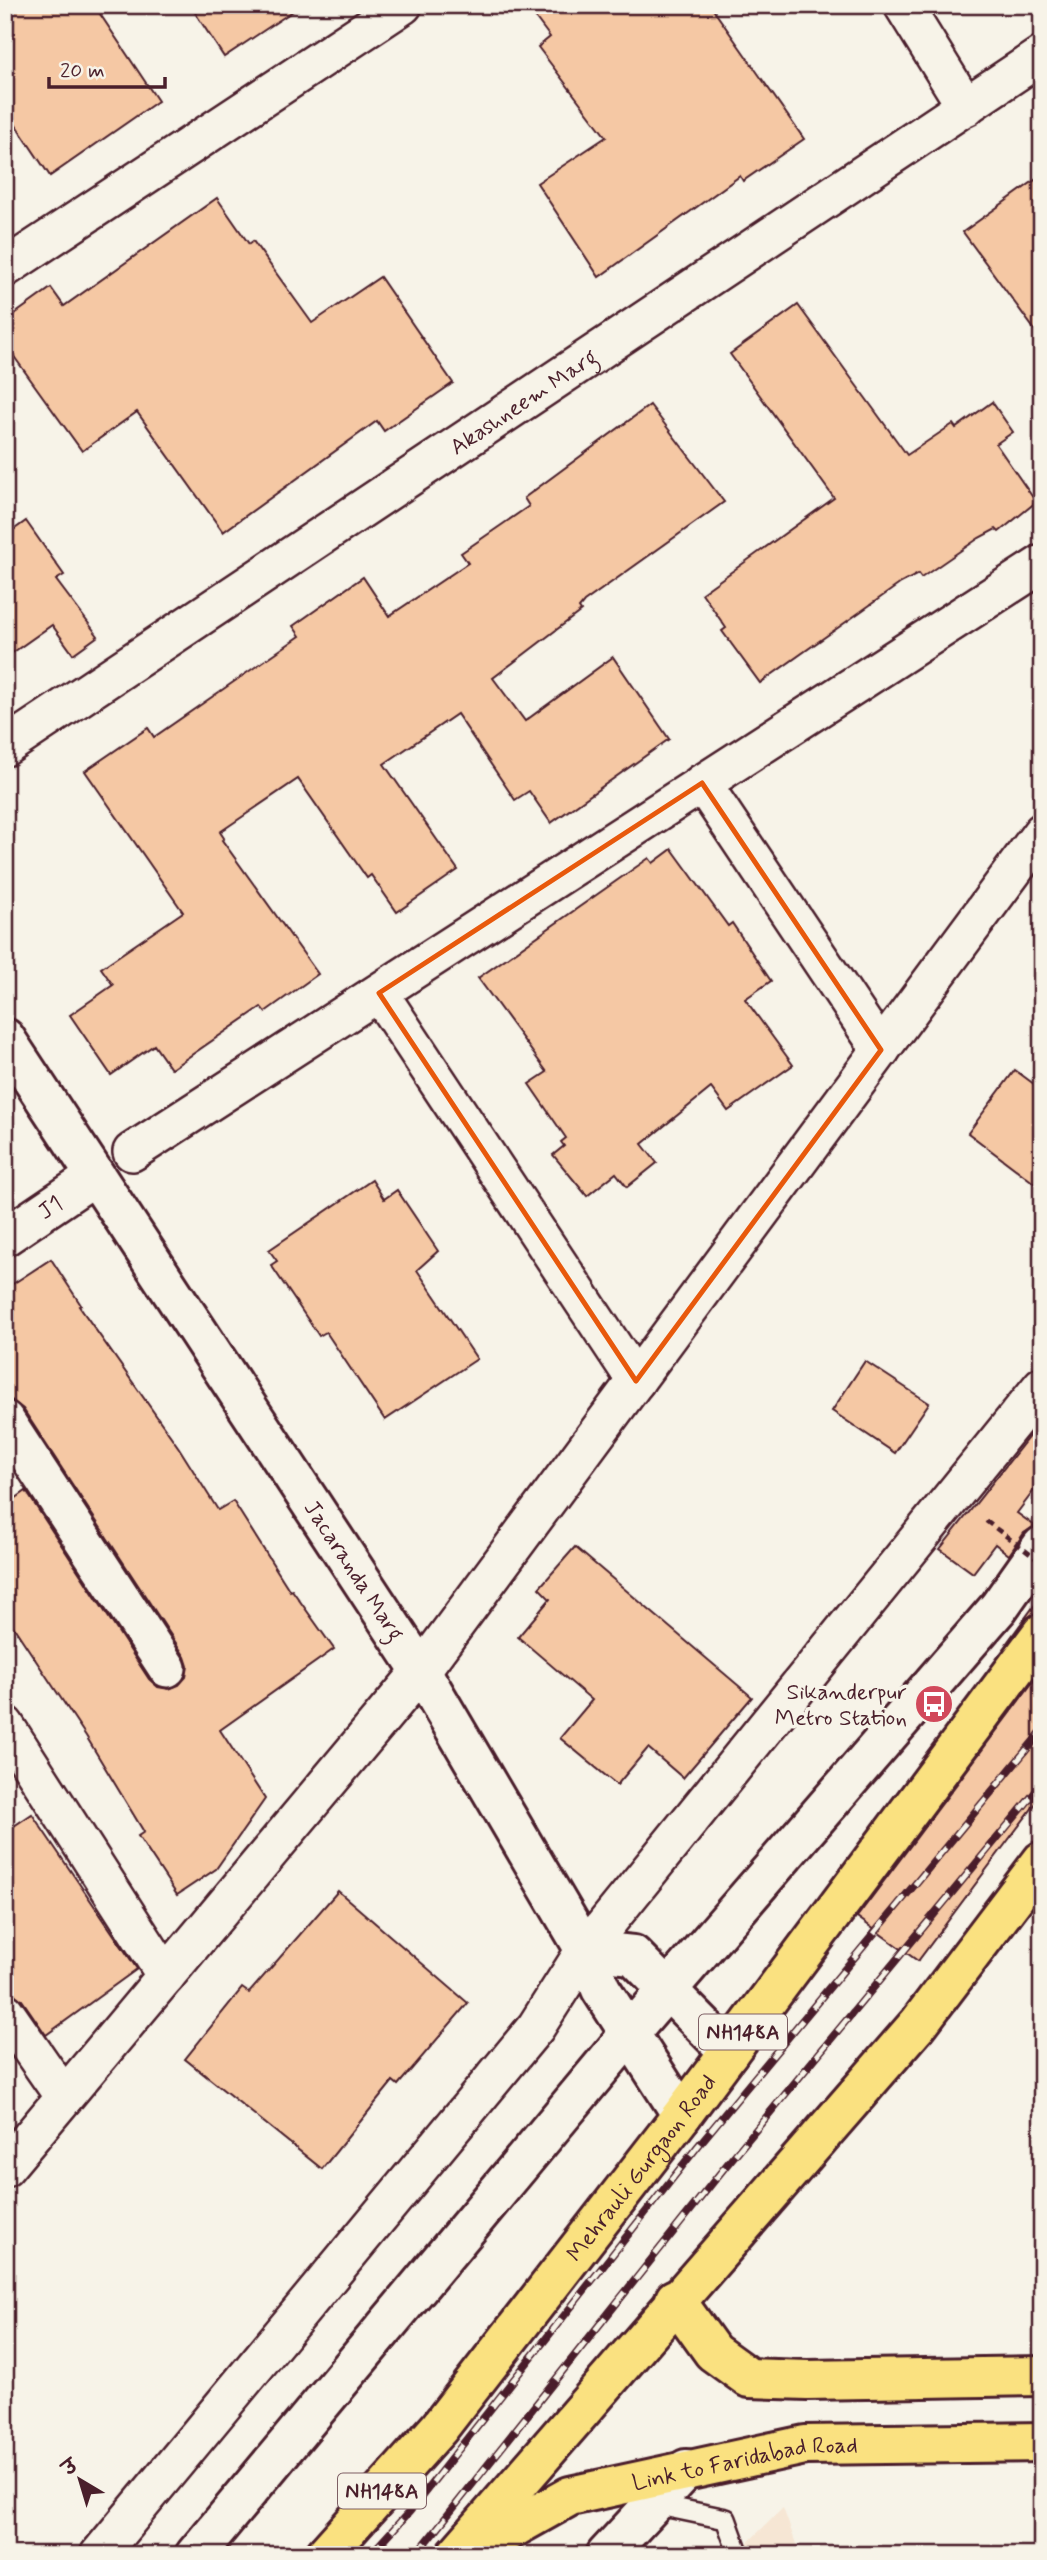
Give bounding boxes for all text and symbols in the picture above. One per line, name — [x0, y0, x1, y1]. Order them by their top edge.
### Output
scale bar — [49, 46, 164, 90]
text: 20 m — [60, 57, 105, 85]
street label: Akashneem Marg — [445, 343, 605, 463]
street label: J1 — [33, 1189, 69, 1227]
street label: Jacaranda Marg — [296, 1495, 410, 1649]
place label: Sikanderpur Metro Station — [775, 1678, 907, 1734]
bus stop icon: Sikanderpur Metro Station — [913, 1683, 955, 1725]
road number: NH148A — [699, 2014, 787, 2050]
street label: Mehrauli Gurgaon Road — [561, 2069, 724, 2269]
street label: Link to Faridabad Road — [630, 2431, 858, 2499]
north arrow — [46, 2444, 116, 2514]
text: उ — [56, 2453, 85, 2483]
road number: NH148A — [338, 2474, 426, 2508]

